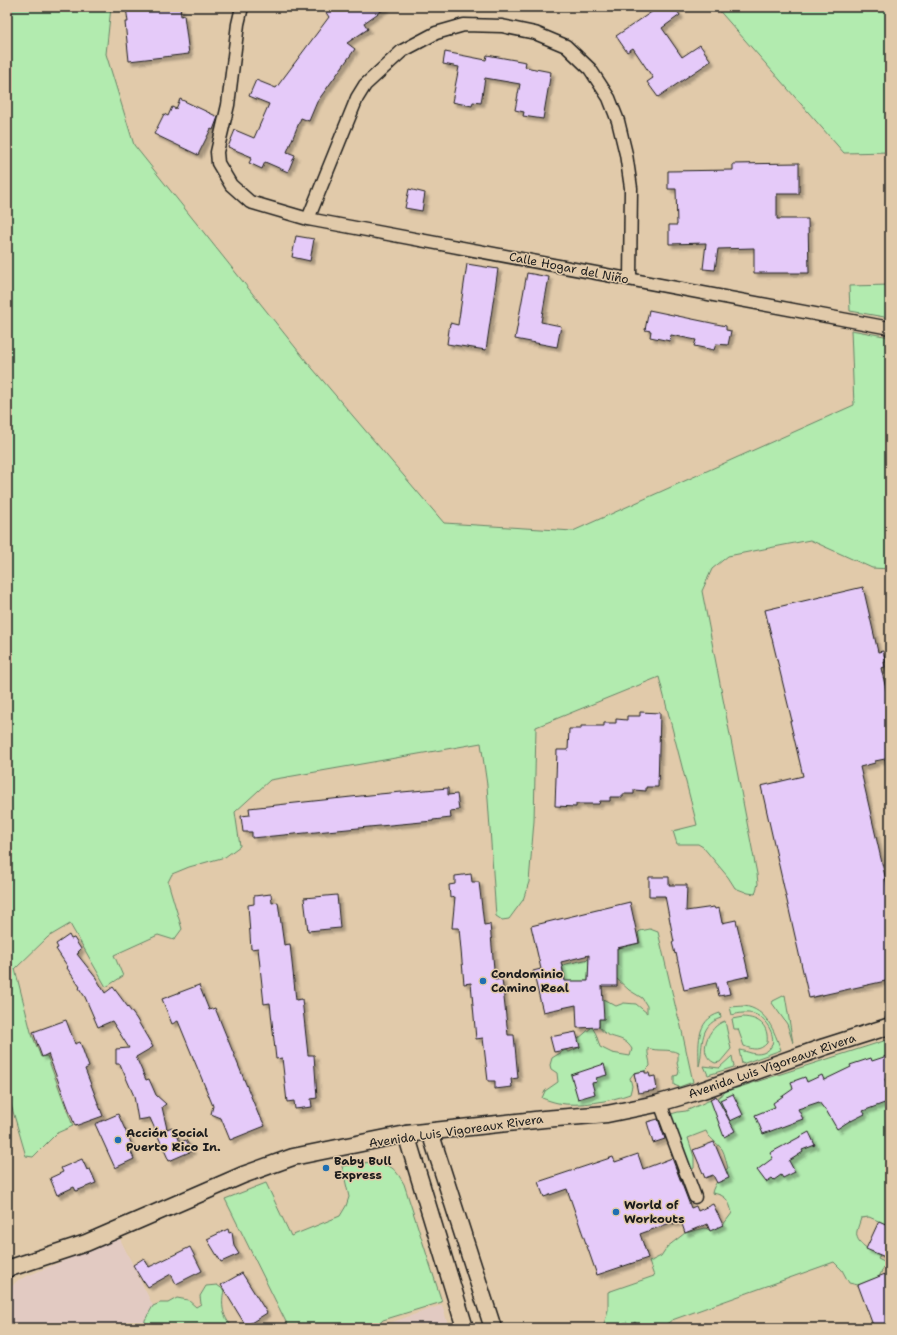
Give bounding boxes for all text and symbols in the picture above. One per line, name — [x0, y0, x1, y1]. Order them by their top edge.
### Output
street label: Calle Hogar del Niño — [508, 249, 630, 287]
place label: Condominio Camino Real — [491, 966, 569, 996]
marker: Condominio Camino Real — [478, 976, 488, 986]
street label: Avenida Luis Vigoreaux Rivera — [686, 1030, 858, 1102]
street label: Avenida Luis Vigoreaux Rivera — [368, 1111, 545, 1151]
place label: Acción Social Puerto Rico In. — [126, 1125, 221, 1155]
marker: Acción Social Puerto Rico In. — [113, 1135, 123, 1145]
place label: Baby Bull Express — [334, 1153, 392, 1183]
marker: Baby Bull Express — [321, 1163, 331, 1173]
place label: World of Workouts — [624, 1197, 685, 1227]
marker: World of Workouts — [611, 1207, 621, 1217]

